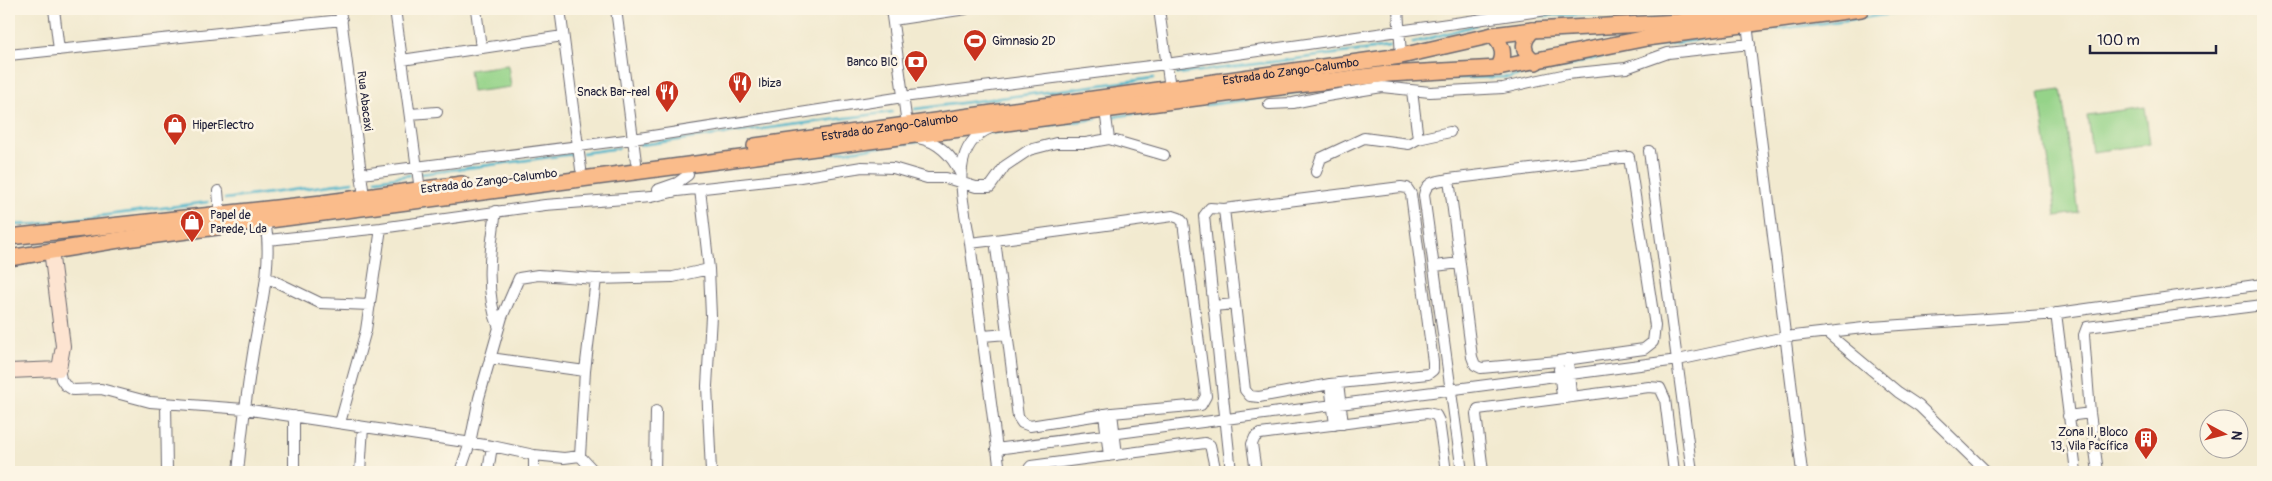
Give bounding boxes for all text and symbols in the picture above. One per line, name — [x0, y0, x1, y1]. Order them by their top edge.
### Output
scale bar — [2090, 22, 2216, 54]
sports icon: Gimnasio 2D — [962, 28, 988, 62]
text: 100 m — [2097, 31, 2140, 50]
place label: Gimnasio 2D — [992, 34, 1056, 49]
bank icon: Banco BIC — [903, 49, 929, 83]
place label: Banco BIC — [846, 55, 898, 70]
street label: Estrada do Zango-Calumbo — [1222, 55, 1361, 89]
street label: Rua Abacaxi — [353, 70, 376, 132]
restaurant icon: Ibiza — [727, 70, 753, 104]
place label: Ibiza — [758, 76, 782, 91]
restaurant icon: Snack Bar-real — [654, 79, 680, 113]
place label: Snack Bar-real — [577, 85, 650, 100]
street label: Estrada do Zango-Calumbo — [821, 111, 959, 145]
shop icon: HiperElectro — [162, 112, 188, 146]
place label: HiperElectro — [192, 118, 255, 133]
street label: Estrada do Zango-Calumbo — [420, 166, 559, 197]
place label: Papel de Parede, Lda — [210, 208, 267, 237]
shop icon: Papel de Parede, Lda — [179, 209, 205, 243]
north arrow — [2200, 408, 2250, 458]
place label: Zona II, Bloco 13, Vila Pacífica — [2051, 425, 2129, 454]
building icon: Zona II, Bloco 13, Vila Pacífica — [2133, 426, 2159, 460]
text: N — [2227, 430, 2245, 441]

